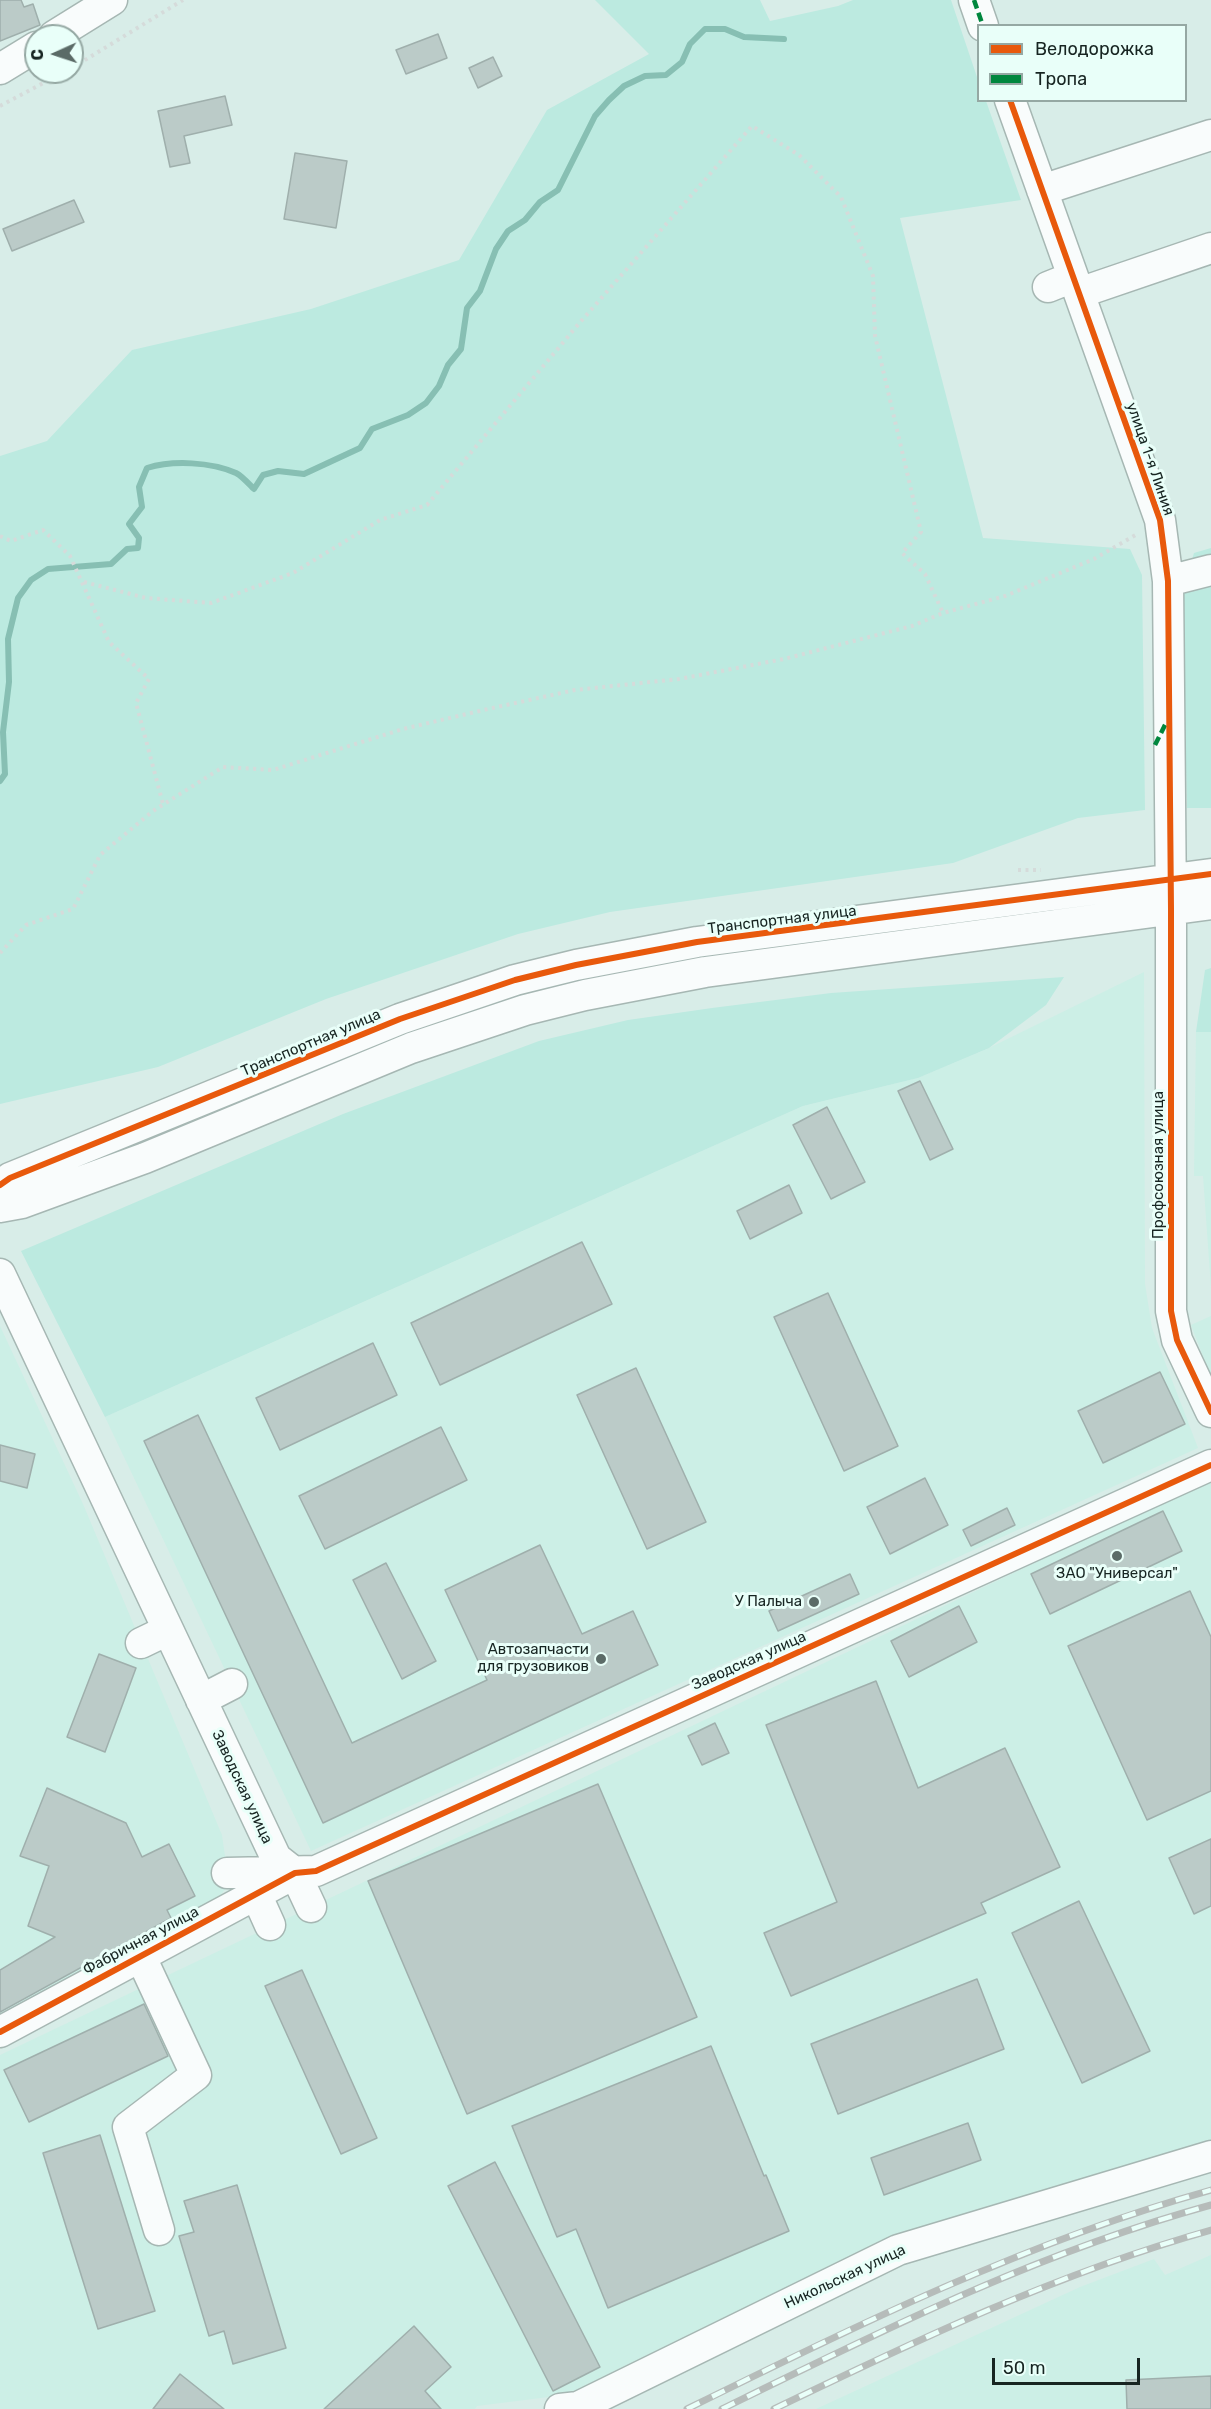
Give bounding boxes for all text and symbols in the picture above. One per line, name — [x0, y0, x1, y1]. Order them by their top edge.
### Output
north arrow — [24, 24, 84, 84]
legend — [977, 24, 1187, 102]
text: Велодорожка — [1035, 38, 1154, 60]
text: С — [28, 49, 47, 61]
text: Тропа — [1035, 68, 1087, 90]
street label: улица 1-я Линия — [1122, 400, 1178, 518]
street label: Транспортная улица — [707, 902, 857, 938]
street label: Транспортная улица — [239, 1005, 383, 1081]
street label: Профсоюзная улица — [1150, 1091, 1168, 1239]
marker: ЗАО "Универсал" — [1110, 1549, 1124, 1563]
place label: ЗАО "Универсал" — [1056, 1565, 1178, 1583]
place label: У Палыча — [735, 1593, 802, 1611]
marker: У Палыча — [807, 1595, 821, 1609]
street label: Заводская улица — [689, 1628, 809, 1694]
place label: Автозапчасти для грузовиков — [478, 1641, 589, 1676]
marker: Автозапчасти для грузовиков — [594, 1652, 608, 1666]
street label: Заводская улица — [208, 1727, 276, 1847]
street label: Фабричная улица — [80, 1903, 202, 1979]
street label: Никольская улица — [781, 2241, 909, 2313]
scale bar — [995, 2346, 1144, 2384]
text: 50 m — [1003, 2357, 1046, 2379]

